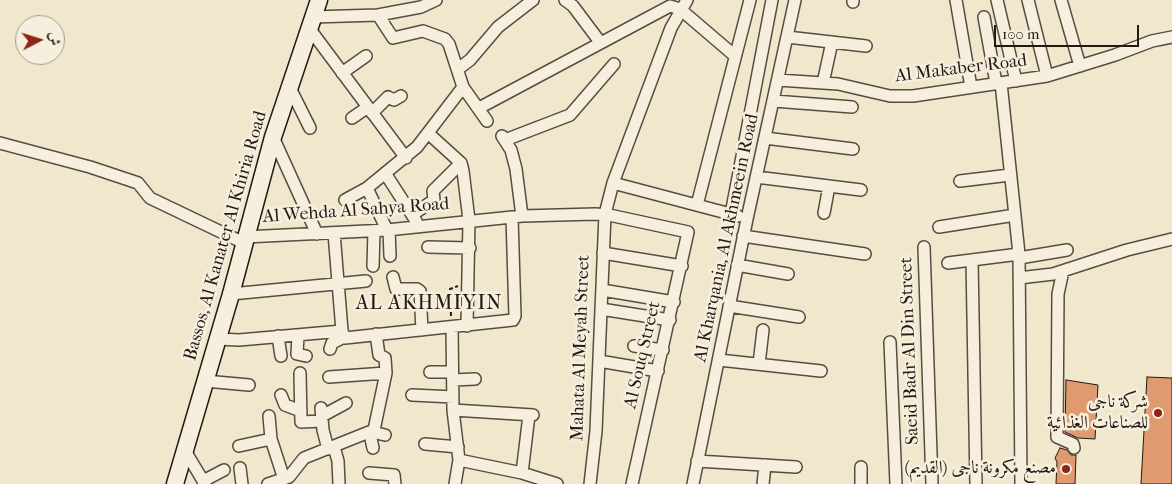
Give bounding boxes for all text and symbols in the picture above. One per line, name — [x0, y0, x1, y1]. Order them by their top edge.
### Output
north arrow — [15, 15, 65, 65]
scale bar — [997, 15, 1142, 47]
text: 100 m — [1002, 25, 1040, 43]
text: ش — [45, 31, 64, 46]
street label: Al Makaber Road — [894, 50, 1028, 88]
street label: Bassos, Al Kanater Al Khiria Road — [180, 109, 272, 363]
street label: Al Kharqania, Al Akhmeein Road — [690, 112, 764, 364]
street label: Al Wehda Al Sahya Road — [262, 194, 450, 228]
street label: Mahata Al Meyah Street — [567, 254, 595, 442]
street label: Saeid Badr Al Din Street — [896, 257, 924, 445]
district label: AL AKHMIYIN — [354, 292, 504, 316]
street label: Al Souq Street — [620, 299, 666, 411]
place label: شركة ناجى للصناعات الغذائية — [1047, 392, 1148, 434]
marker: شركة ناجى للصناعات الغذائية — [1152, 407, 1164, 419]
place label: مصنع مكرونة ناجى (القديم) — [905, 458, 1056, 480]
marker: مصنع مكرونة ناجى (القديم) — [1060, 463, 1072, 475]

